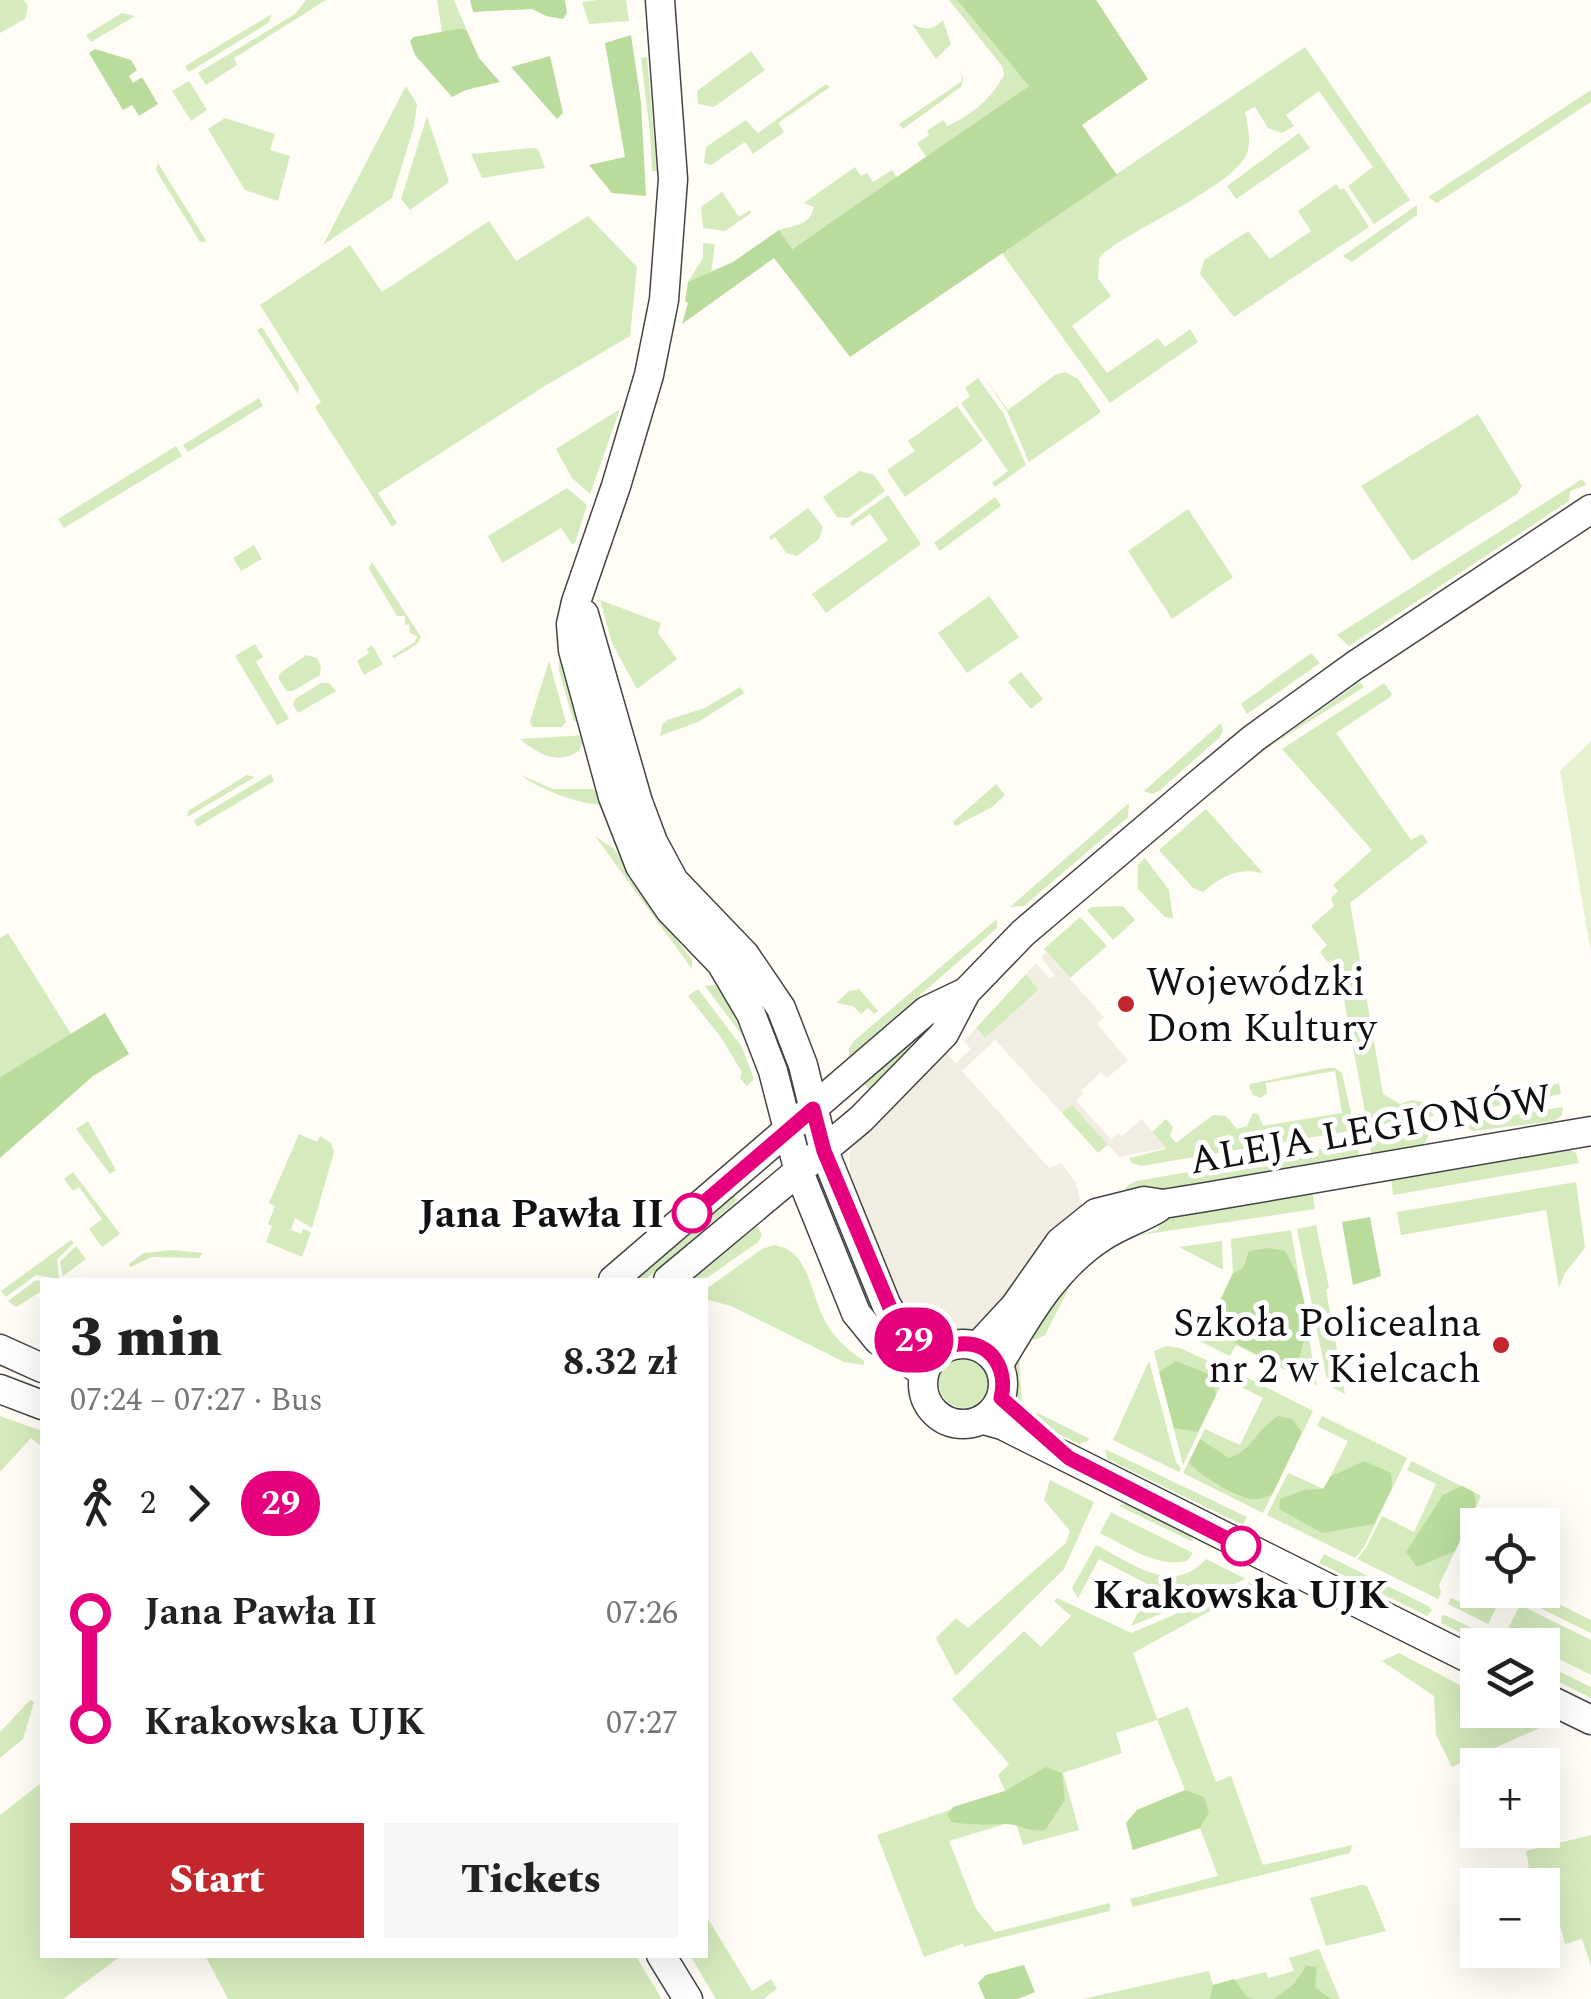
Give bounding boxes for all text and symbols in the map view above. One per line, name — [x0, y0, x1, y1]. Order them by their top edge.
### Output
place label: Wojewódzki Dom Kultury — [1146, 953, 1378, 1060]
marker: Wojewódzki Dom Kultury — [1115, 993, 1137, 1015]
street label: ALEJA LEGIONÓW — [1184, 1069, 1557, 1192]
place label: Jana Pawła II — [418, 1185, 664, 1246]
marker: Jana Pawła II — [673, 1194, 711, 1232]
place label: Szkoła Policealna nr 2 w Kielcach — [1173, 1294, 1481, 1401]
text: 3 min — [70, 1297, 222, 1380]
line badge: 29 — [869, 1308, 959, 1372]
text: 29 — [894, 1314, 934, 1367]
text: 8.32 zł — [563, 1334, 678, 1392]
marker: Szkoła Policealna nr 2 w Kielcach — [1490, 1334, 1512, 1356]
text: 07:24 – 07:27 · Bus — [70, 1376, 323, 1425]
icon: walk — [70, 1476, 125, 1531]
icon: forward — [171, 1476, 226, 1531]
text: 29 — [261, 1477, 300, 1530]
text: 2 — [140, 1479, 156, 1528]
map controls — [1460, 1508, 1560, 1968]
button: locate — [1460, 1508, 1560, 1608]
marker: Krakowska UJK — [1222, 1527, 1260, 1565]
place label: Krakowska UJK — [1093, 1566, 1389, 1627]
text: Jana Pawła II — [144, 1584, 377, 1642]
text: 07:26 — [606, 1589, 678, 1638]
button: layers — [1460, 1628, 1560, 1728]
text: Krakowska UJK — [144, 1694, 425, 1752]
text: 07:27 — [606, 1699, 678, 1748]
button: + — [1460, 1748, 1560, 1848]
button: Start — [70, 1823, 364, 1938]
button: Tickets — [384, 1823, 678, 1938]
button: − — [1460, 1868, 1560, 1968]

